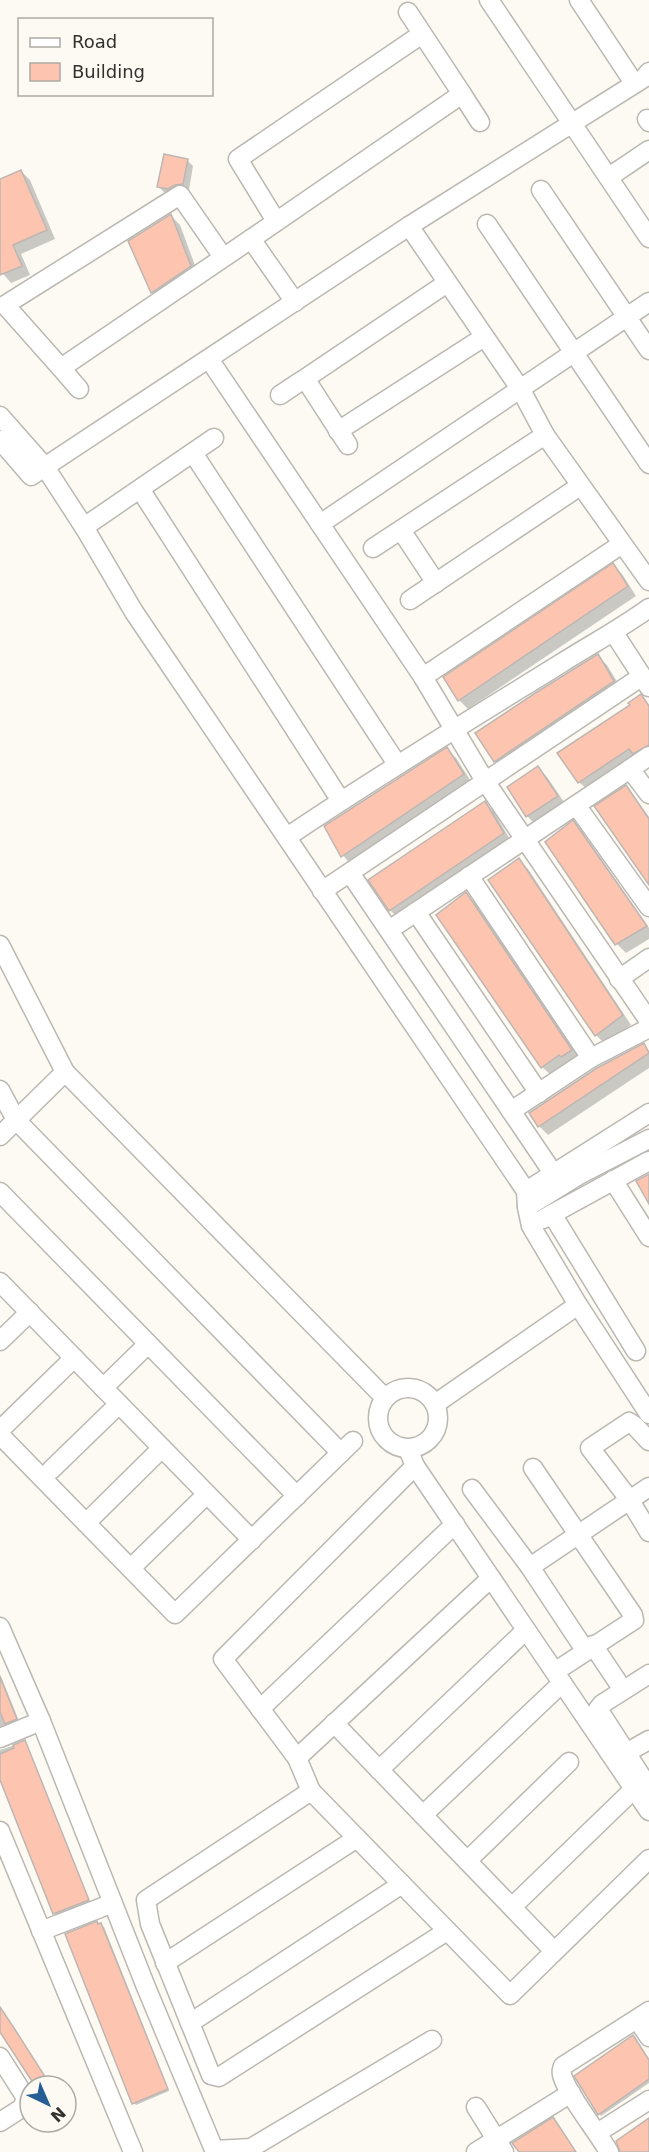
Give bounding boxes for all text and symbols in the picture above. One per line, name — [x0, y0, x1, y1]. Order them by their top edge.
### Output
legend — [18, 18, 213, 96]
text: Road — [72, 31, 117, 52]
text: Building — [72, 61, 145, 82]
north arrow — [18, 2074, 78, 2134]
text: N — [47, 2103, 69, 2126]

